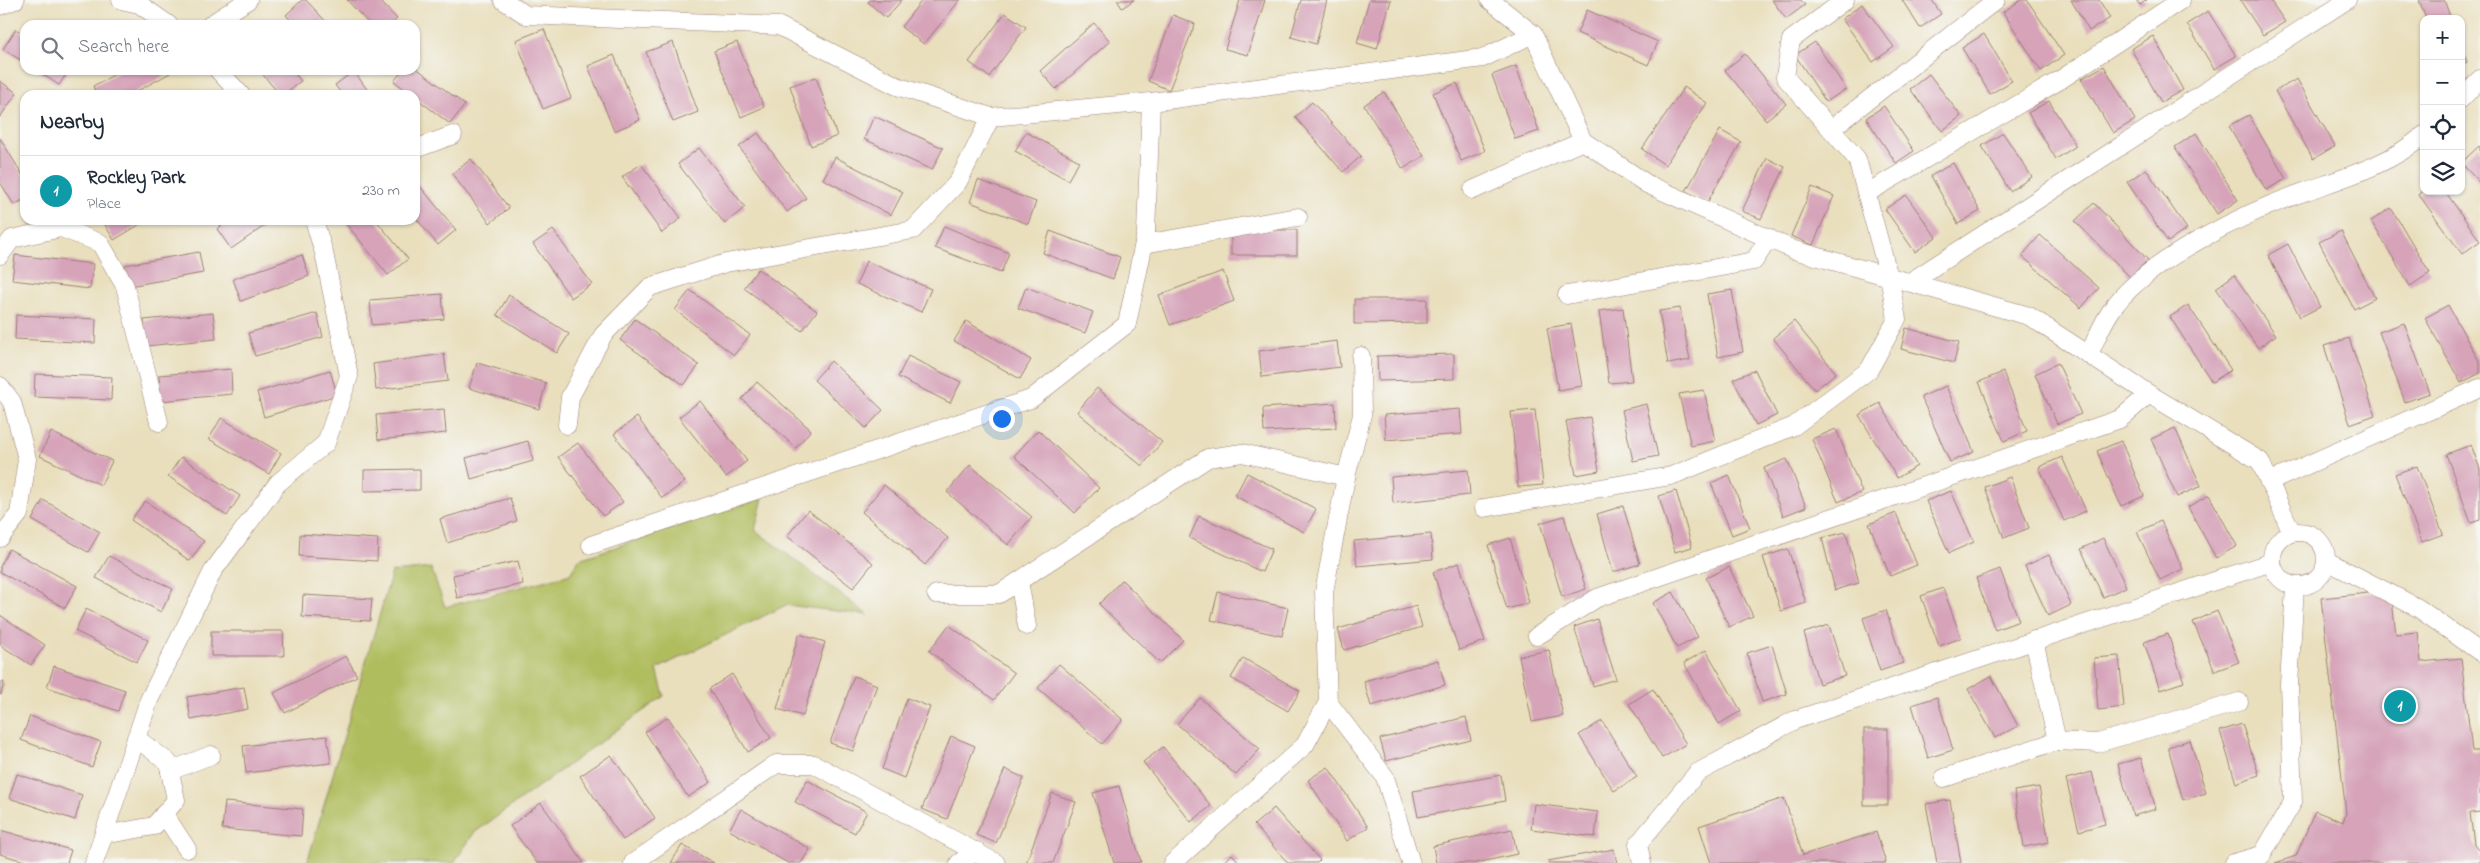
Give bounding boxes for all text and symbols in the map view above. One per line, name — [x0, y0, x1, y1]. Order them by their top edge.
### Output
map controls — [2420, 15, 2465, 195]
button: + — [2420, 15, 2465, 60]
search box — [20, 20, 420, 75]
icon: search — [38, 34, 66, 62]
text: Search here — [78, 34, 169, 61]
button: − — [2420, 60, 2465, 105]
button: locate — [2420, 105, 2465, 150]
text: Nearby — [40, 108, 104, 138]
button: layers — [2420, 150, 2465, 195]
text: Rockley Park — [87, 165, 186, 192]
text: 1 — [53, 179, 59, 203]
text: 230 m — [362, 179, 400, 203]
text: Place — [87, 192, 121, 216]
your location — [989, 406, 1015, 432]
pin: 1 — [2384, 687, 2416, 725]

